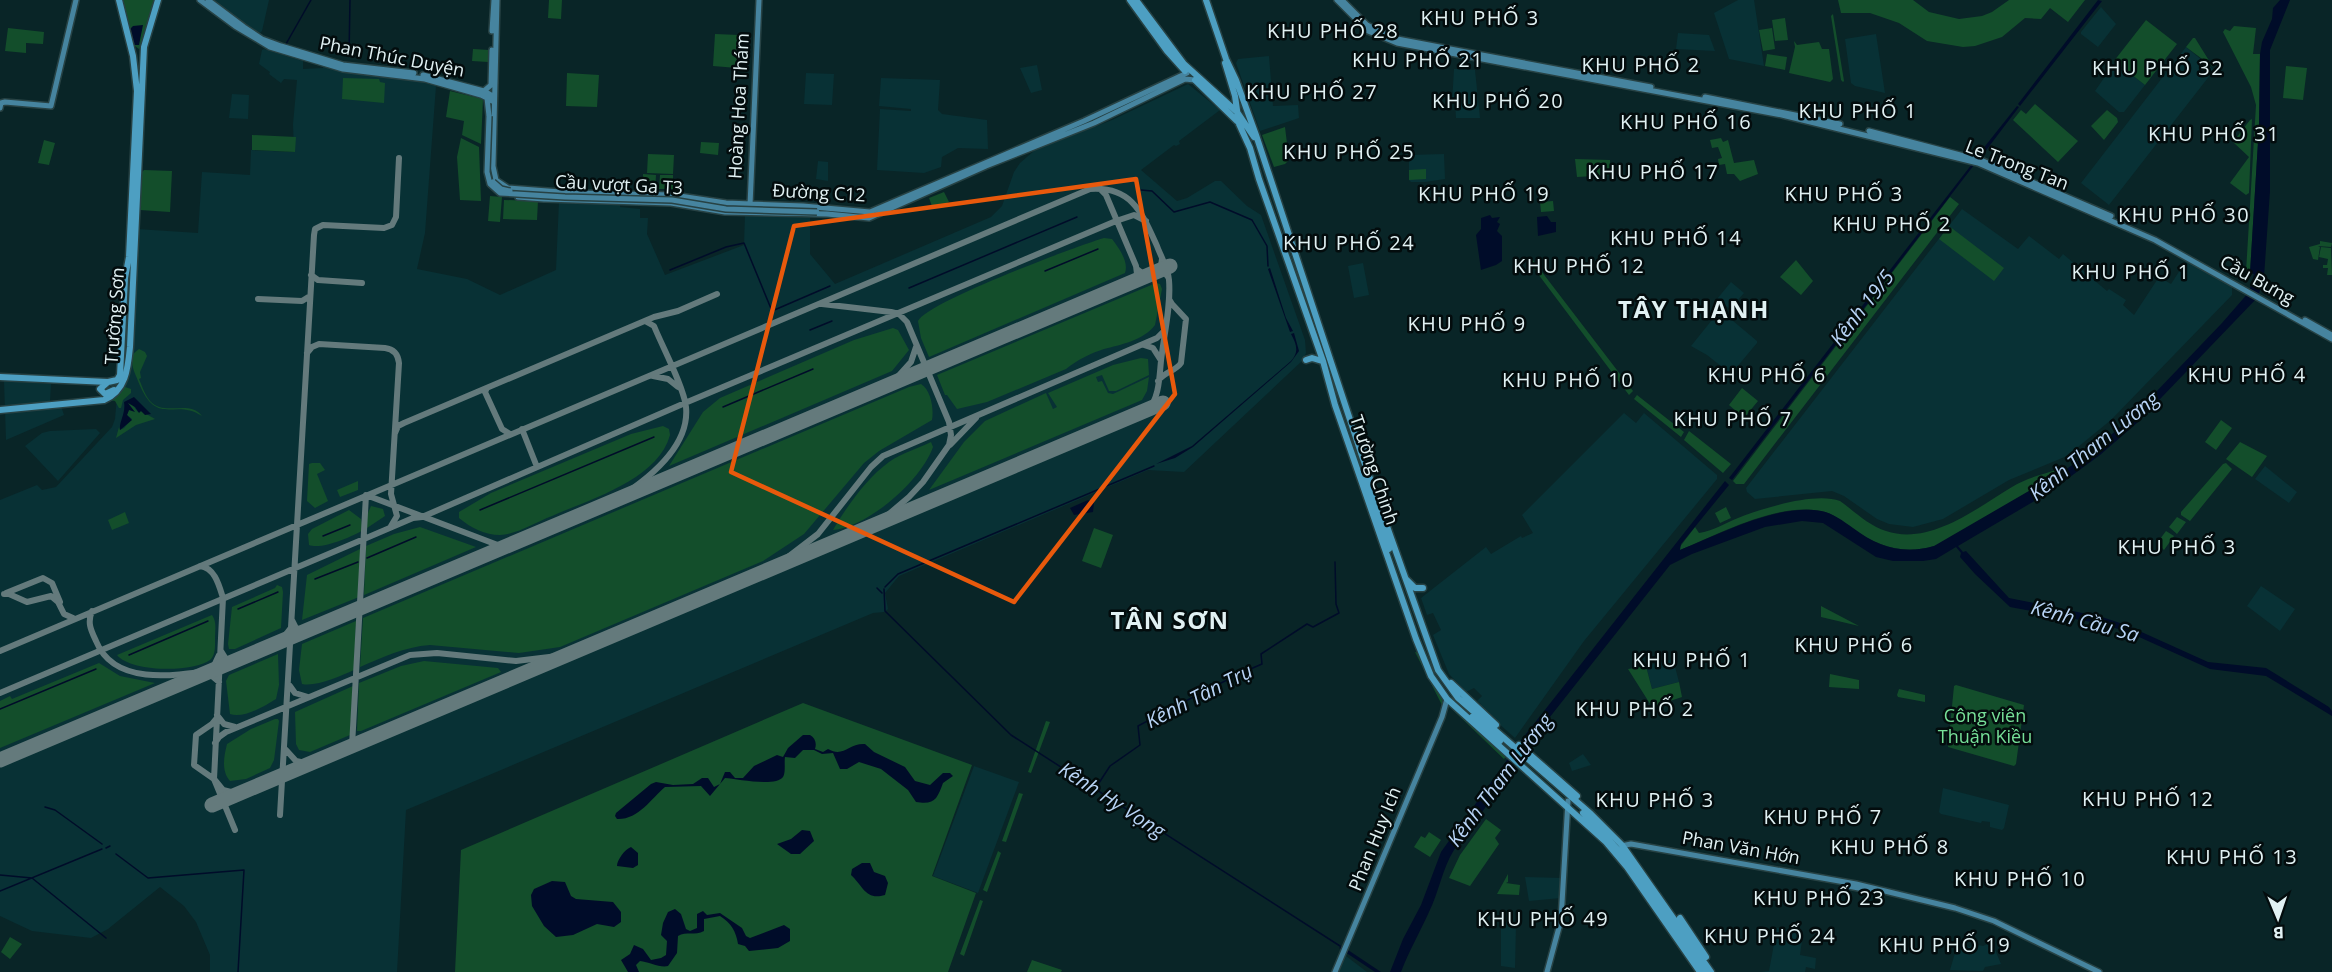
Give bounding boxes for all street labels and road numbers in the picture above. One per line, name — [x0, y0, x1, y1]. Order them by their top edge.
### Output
street label: Phan Thúc Duyện — [318, 30, 467, 82]
street label: Hoàng Hoa Thám — [722, 32, 754, 179]
street label: Le Trong Tan — [1962, 133, 2072, 195]
street label: Cầu vượt Ga T3 — [554, 169, 684, 199]
street label: Đường C12 — [772, 178, 866, 206]
street label: Cầu Bưng — [2216, 249, 2299, 309]
street label: Trường Sơn — [99, 266, 129, 365]
street label: Trường Chinh — [1345, 412, 1405, 528]
street label: Phan Huy Ich — [1342, 783, 1406, 894]
street label: Phan Văn Hớn — [1680, 825, 1802, 869]

